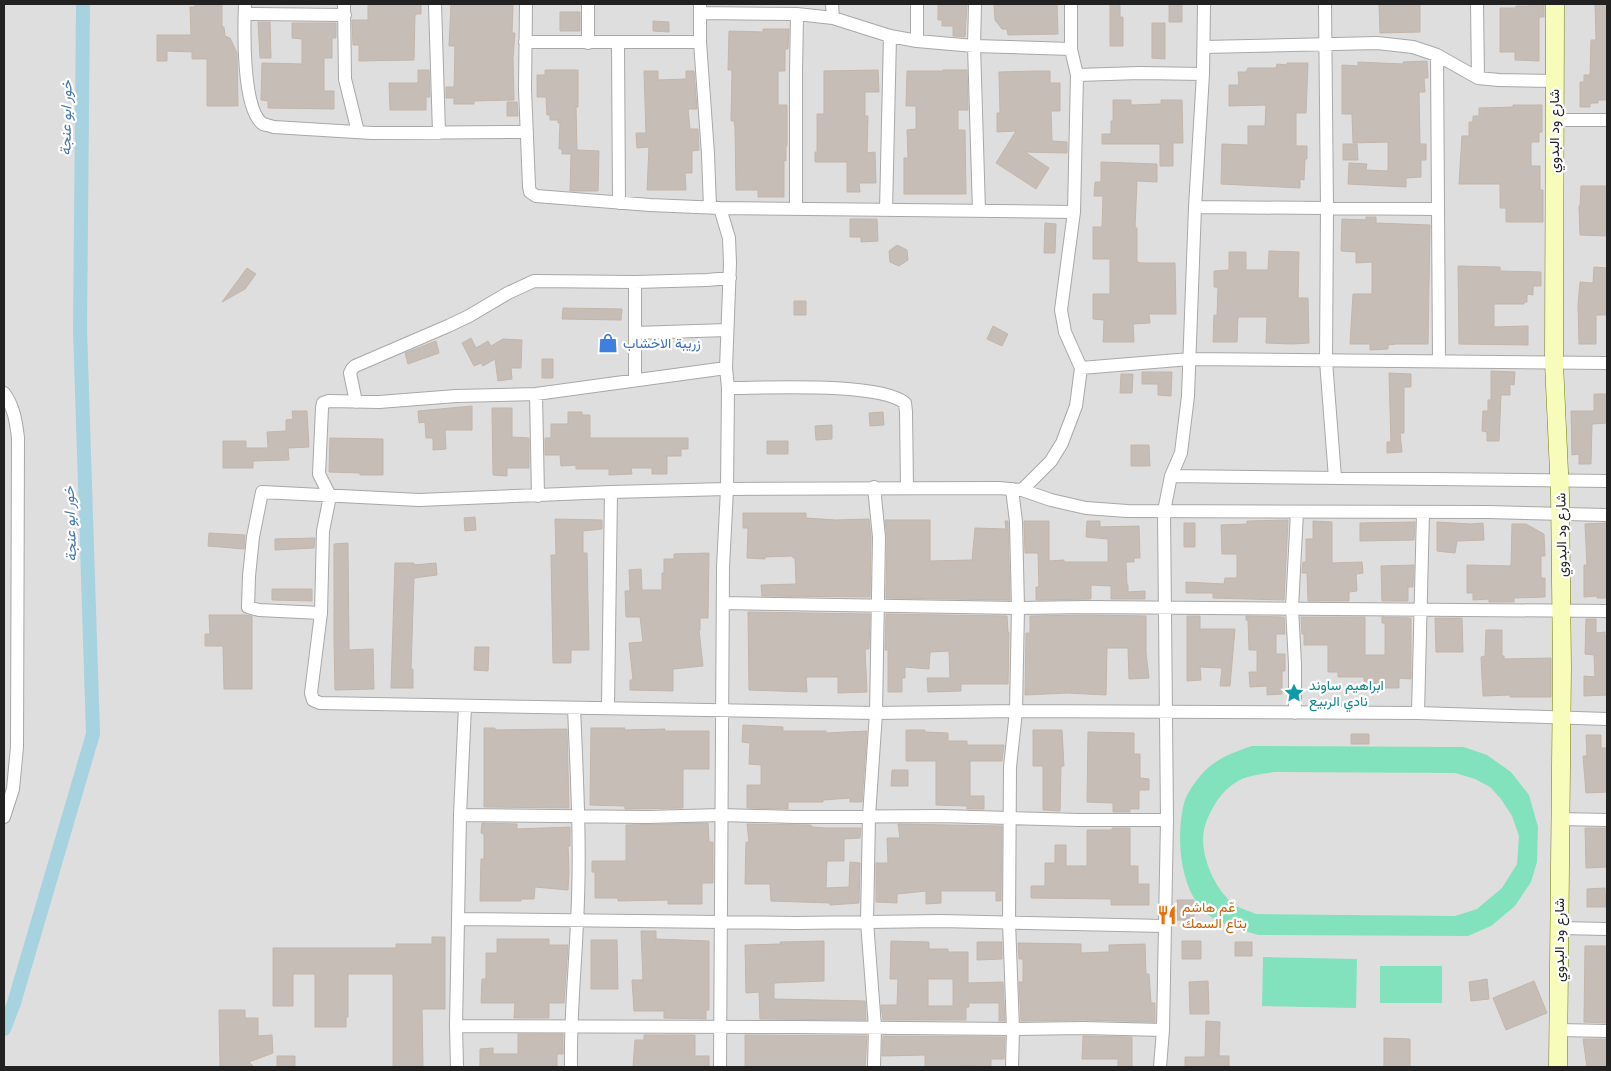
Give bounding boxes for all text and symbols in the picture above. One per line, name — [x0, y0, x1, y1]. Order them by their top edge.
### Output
water label: خور ابو عنجة — [55, 79, 76, 156]
street label: شارع ود البدوي — [1545, 89, 1566, 173]
shop icon: زريبة الاخشاب — [597, 332, 619, 354]
place label: زريبة الاخشاب — [623, 334, 701, 352]
water label: خور ابو عنجة — [59, 485, 80, 562]
street label: شارع ود البدوي — [1551, 493, 1574, 577]
place label: ابراهيم ساوند نادي الربيع — [1309, 676, 1384, 713]
place icon: ابراهيم ساوند نادي الربيع — [1283, 682, 1305, 704]
place label: عّم هاشم بتاع السمك — [1182, 898, 1247, 934]
street label: شارع ود البدوي — [1550, 898, 1571, 982]
restaurant icon: عّم هاشم بتاع السمك — [1156, 904, 1178, 926]

